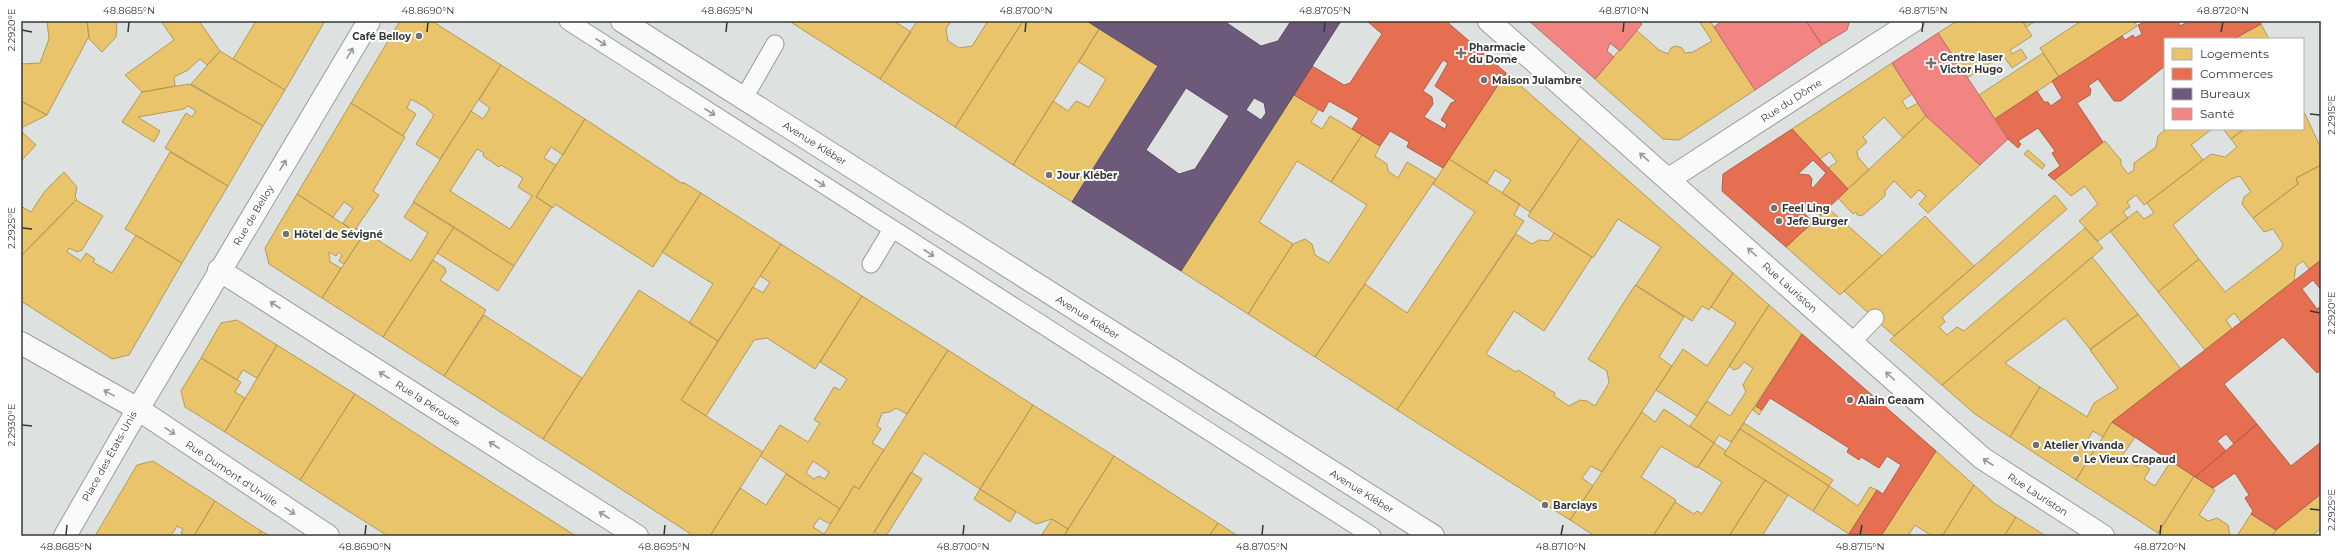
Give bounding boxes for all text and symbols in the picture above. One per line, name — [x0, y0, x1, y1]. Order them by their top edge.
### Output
text: 48.8685°N — [103, 4, 155, 17]
text: 48.8690°N — [402, 4, 454, 17]
text: 48.8695°N — [701, 4, 753, 17]
text: 48.8700°N — [999, 4, 1053, 17]
text: 48.8705°N — [1299, 4, 1351, 17]
text: 48.8710°N — [1599, 4, 1649, 17]
text: 48.8715°N — [1898, 4, 1948, 17]
text: 48.8720°N — [2197, 4, 2249, 17]
text: 2.2920°E — [5, 8, 18, 51]
place label: Café Belloy — [352, 30, 412, 43]
marker: Café Belloy — [414, 31, 424, 41]
one-way arrow — [595, 38, 606, 46]
legend — [2164, 38, 2304, 130]
place label: Pharmacie du Dome — [1469, 41, 1526, 66]
text: Logements — [2200, 46, 2269, 61]
one-way arrow — [346, 48, 354, 59]
marker: Pharmacie du Dome — [1456, 48, 1466, 58]
place label: Centre laser Victor Hugo — [1939, 51, 2004, 76]
marker: Centre laser Victor Hugo — [1925, 57, 1937, 69]
text: Commerces — [2200, 66, 2273, 81]
place label: Maison Julambre — [1492, 74, 1582, 87]
marker: Maison Julambre — [1479, 75, 1489, 85]
street label: Rue du Dôme — [1758, 76, 1824, 125]
text: Bureaux — [2200, 86, 2251, 101]
text: 2.2915°E — [2325, 95, 2338, 135]
text: Santé — [2200, 106, 2234, 121]
one-way arrow — [705, 108, 716, 117]
street label: Avenue Kléber — [780, 119, 849, 168]
one-way arrow — [1639, 153, 1649, 162]
one-way arrow — [279, 159, 287, 171]
place label: Jour Kléber — [1056, 169, 1118, 182]
marker: Jour Kléber — [1044, 170, 1054, 180]
one-way arrow — [814, 179, 826, 187]
street label: Rue de Belloy — [230, 182, 277, 248]
place label: Feel Ling — [1782, 202, 1830, 215]
marker: Feel Ling — [1769, 203, 1779, 213]
text: 2.2925°E — [5, 207, 18, 249]
place label: Jefe Burger — [1786, 215, 1849, 228]
marker: Jefe Burger — [1774, 216, 1784, 226]
place label: Hôtel de Sévigné — [294, 228, 383, 241]
marker: Hôtel de Sévigné — [281, 229, 291, 239]
one-way arrow — [1746, 248, 1757, 257]
one-way arrow — [923, 249, 935, 257]
street label: Rue Lauriston — [1759, 259, 1820, 315]
text: 2.2920°E — [2325, 291, 2338, 334]
street label: Avenue Kléber — [1053, 293, 1122, 342]
one-way arrow — [270, 301, 281, 309]
one-way arrow — [379, 371, 390, 379]
one-way arrow — [1885, 372, 1896, 381]
street label: Rue la Pérouse — [393, 378, 463, 429]
one-way arrow — [103, 389, 115, 396]
place label: Alain Geaam — [1857, 394, 1924, 407]
marker: Alain Geaam — [1845, 395, 1855, 405]
text: 2.2930°E — [5, 403, 18, 446]
street label: Place des États-Unis — [79, 409, 140, 504]
one-way arrow — [164, 427, 175, 435]
street label: Rue Dumont d'Urville — [183, 438, 280, 509]
place label: Atelier Vivanda — [2043, 439, 2124, 452]
marker: Atelier Vivanda — [2031, 440, 2041, 450]
one-way arrow — [489, 441, 500, 449]
place label: Le Vieux Crapaud — [2084, 453, 2176, 466]
marker: Le Vieux Crapaud — [2071, 454, 2081, 464]
one-way arrow — [1983, 458, 1994, 466]
street label: Avenue Kléber — [1327, 467, 1396, 516]
street label: Rue Lauriston — [2005, 470, 2070, 519]
text: 2.2925°E — [2325, 489, 2338, 531]
place label: Barclays — [1553, 499, 1598, 512]
marker: Barclays — [1540, 500, 1550, 510]
one-way arrow — [284, 507, 295, 515]
one-way arrow — [599, 511, 610, 519]
text: 48.8685°N — [40, 540, 92, 553]
text: 48.8690°N — [339, 540, 391, 553]
text: 48.8695°N — [638, 540, 690, 553]
text: 48.8700°N — [936, 540, 990, 553]
text: 48.8705°N — [1236, 540, 1288, 553]
text: 48.8710°N — [1536, 540, 1586, 553]
text: 48.8715°N — [1835, 540, 1885, 553]
text: 48.8720°N — [2134, 540, 2186, 553]

